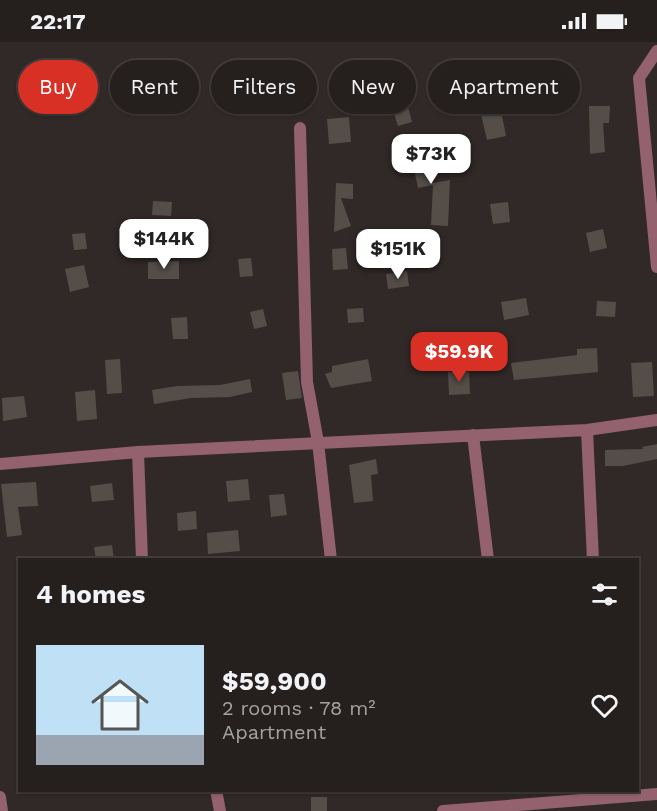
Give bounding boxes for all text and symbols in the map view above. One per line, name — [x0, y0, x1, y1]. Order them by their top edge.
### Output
text: 22:17 — [30, 9, 86, 34]
chip: Buy — [18, 60, 98, 114]
chip: Rent — [110, 60, 199, 114]
chip: Filters — [211, 60, 317, 114]
chip: New — [329, 60, 416, 114]
chip: Apartment — [428, 60, 580, 114]
pin: $73K — [395, 134, 467, 185]
text: $73K — [406, 141, 456, 165]
pin: $144K — [122, 219, 206, 270]
text: $144K — [133, 226, 195, 250]
pin: $151K — [356, 229, 440, 280]
text: $151K — [370, 236, 426, 260]
pin: $59.9K — [410, 332, 508, 383]
text: $59.9K — [425, 339, 493, 363]
icon: filters — [588, 578, 621, 611]
text: 4 homes — [36, 579, 145, 609]
text: $59,900 — [222, 666, 327, 696]
icon: home — [84, 669, 156, 741]
icon: heart — [588, 689, 621, 722]
text: 2 rooms · 78 m² — [222, 696, 376, 720]
text: Apartment — [222, 720, 326, 744]

